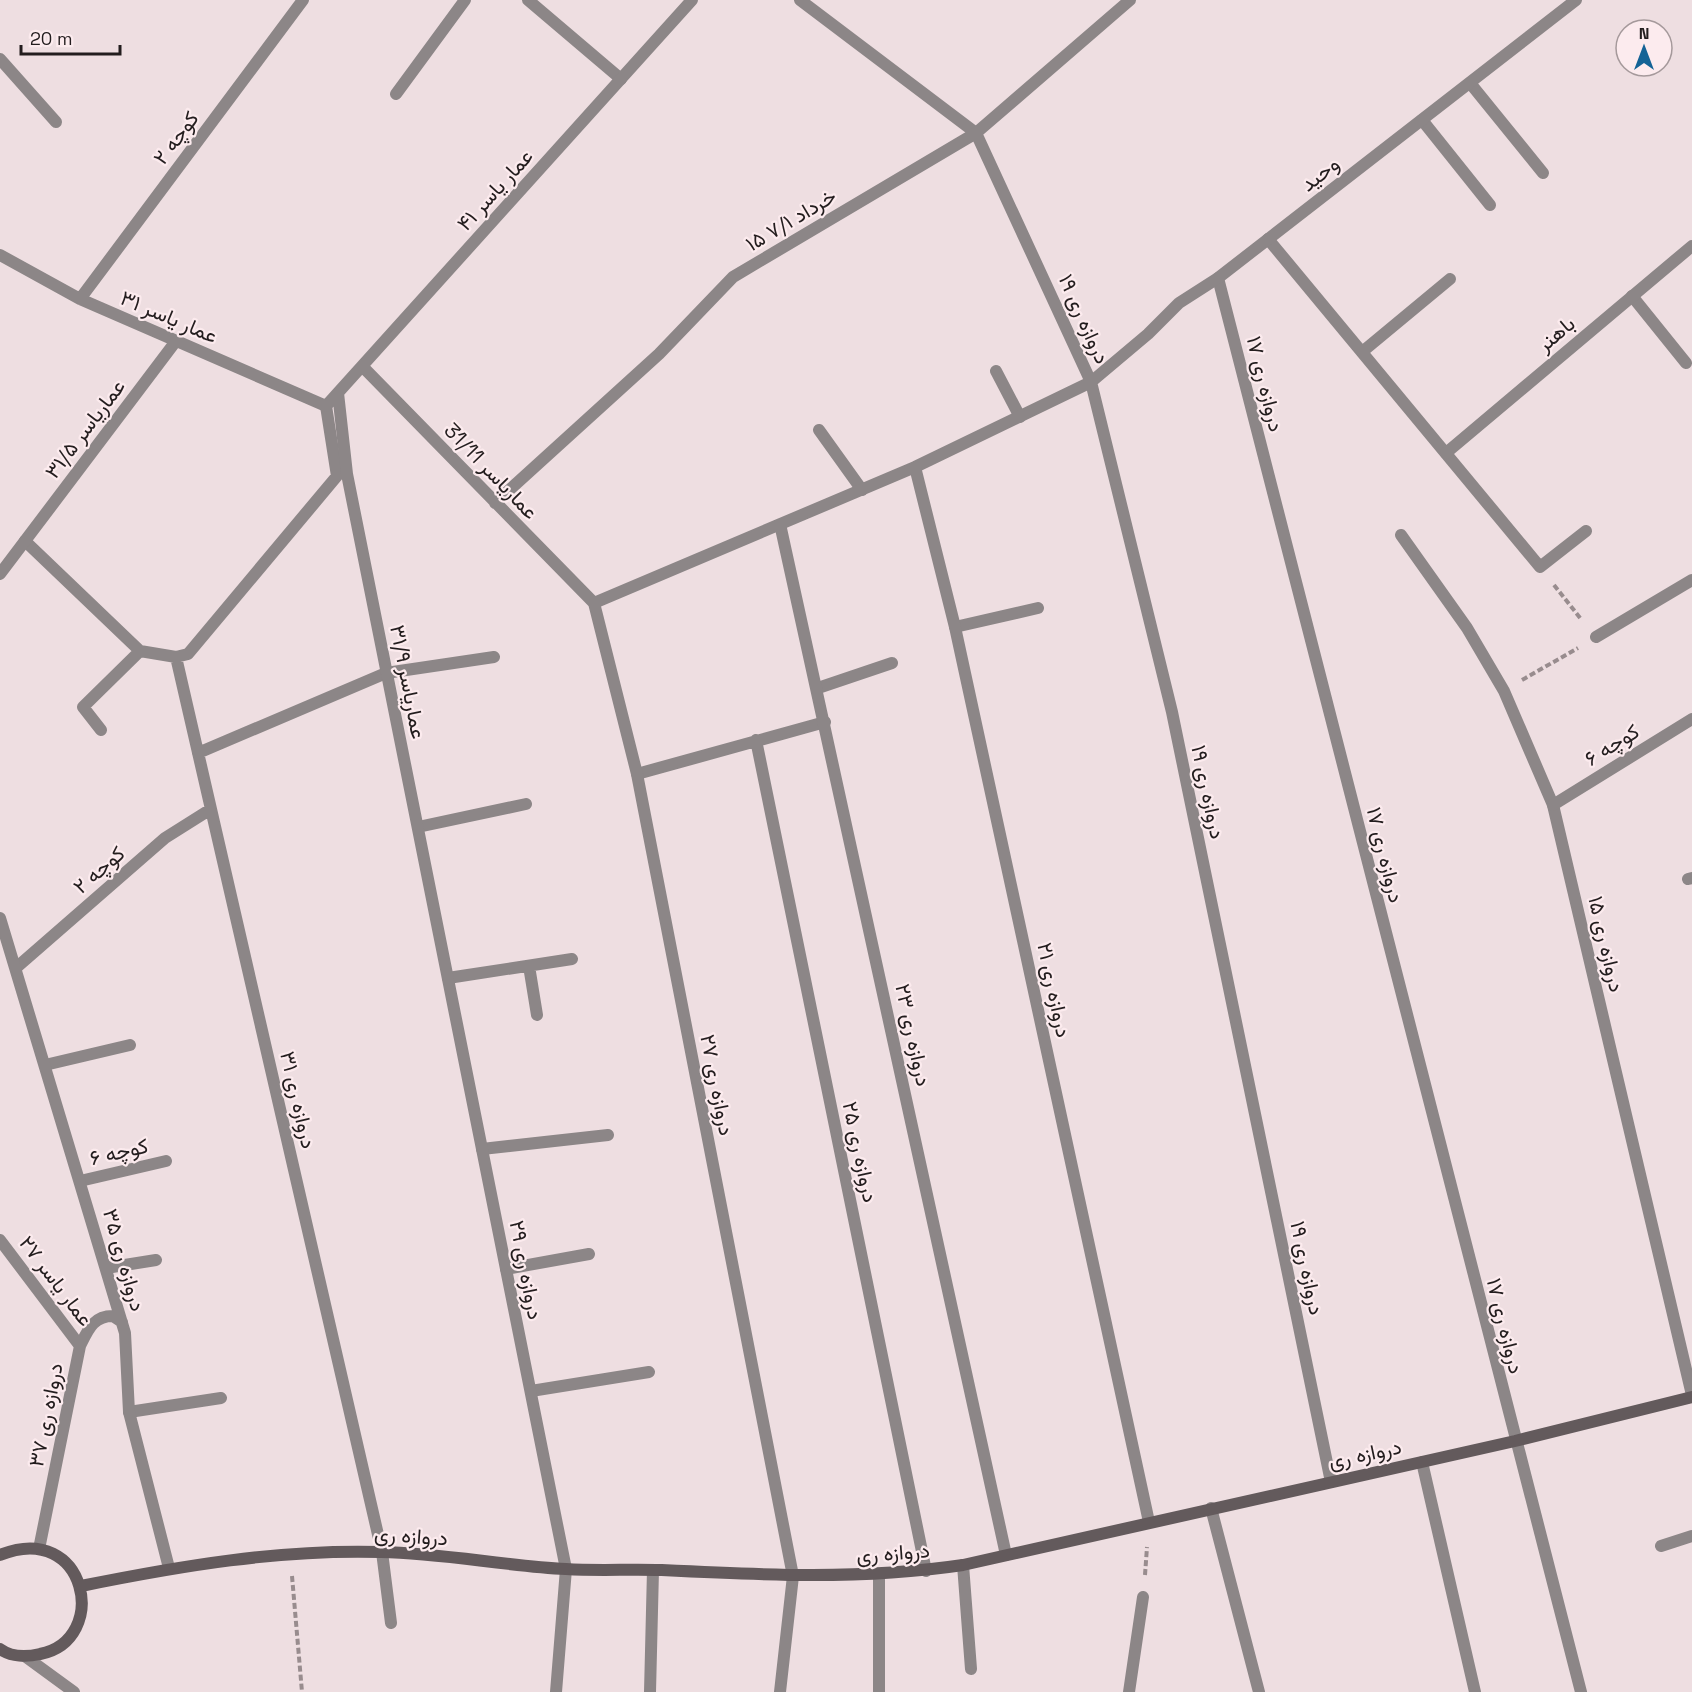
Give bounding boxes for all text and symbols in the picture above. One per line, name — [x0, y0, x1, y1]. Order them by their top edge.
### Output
scale bar — [21, 18, 120, 56]
north arrow — [1614, 18, 1674, 78]
text: N — [1639, 23, 1649, 44]
text: 20 m — [30, 27, 73, 50]
street label: کوچه ۲ — [147, 106, 205, 170]
street label: عمار یاسر ۴۱ — [451, 143, 539, 236]
street label: وحید — [1295, 150, 1345, 197]
street label: ۱۵ خرداد ۷/۱ — [741, 182, 841, 257]
street label: دروازه ری ۱۹ — [1053, 270, 1116, 368]
street label: عمار یاسر ۳۱ — [116, 284, 222, 349]
street label: باهنر — [1530, 310, 1580, 358]
street label: دروازه ری ۱۷ — [1241, 333, 1290, 435]
street label: عماریاسر ۳۱/۵ — [38, 374, 131, 484]
street label: عماریاسر 31/11 — [438, 417, 544, 525]
street label: عماریاسر ۳۱/۹ — [384, 623, 433, 741]
street label: کوچه ۶ — [1579, 717, 1645, 773]
street label: دروازه ری ۱۹ — [1185, 742, 1232, 841]
street label: دروازه ری ۱۷ — [1361, 804, 1410, 906]
street label: کوچه ۲ — [67, 840, 131, 900]
street label: دروازه ری ۱۵ — [1582, 893, 1631, 995]
street label: دروازه ری ۲۱ — [1031, 940, 1078, 1040]
street label: دروازه ری ۲۳ — [889, 981, 938, 1089]
street label: دروازه ری ۲۷ — [694, 1032, 741, 1138]
street label: دروازه ری ۳۱ — [274, 1049, 323, 1151]
street label: دروازه ری ۲۵ — [837, 1099, 884, 1205]
street label: کوچه ۶ — [87, 1132, 151, 1172]
street label: دروازه ری ۳۵ — [97, 1205, 152, 1314]
street label: دروازه ری ۲۹ — [504, 1218, 549, 1322]
street label: دروازه ری ۱۹ — [1284, 1218, 1331, 1317]
street label: عمار یاسر ۲۷ — [14, 1230, 99, 1331]
street label: دروازه ری ۱۷ — [1481, 1275, 1530, 1377]
street label: دروازه ری ۳۷ — [22, 1361, 69, 1469]
street label: دروازه ری — [1326, 1433, 1404, 1474]
street label: دروازه ری — [373, 1519, 449, 1552]
street label: دروازه ری — [855, 1536, 931, 1569]

